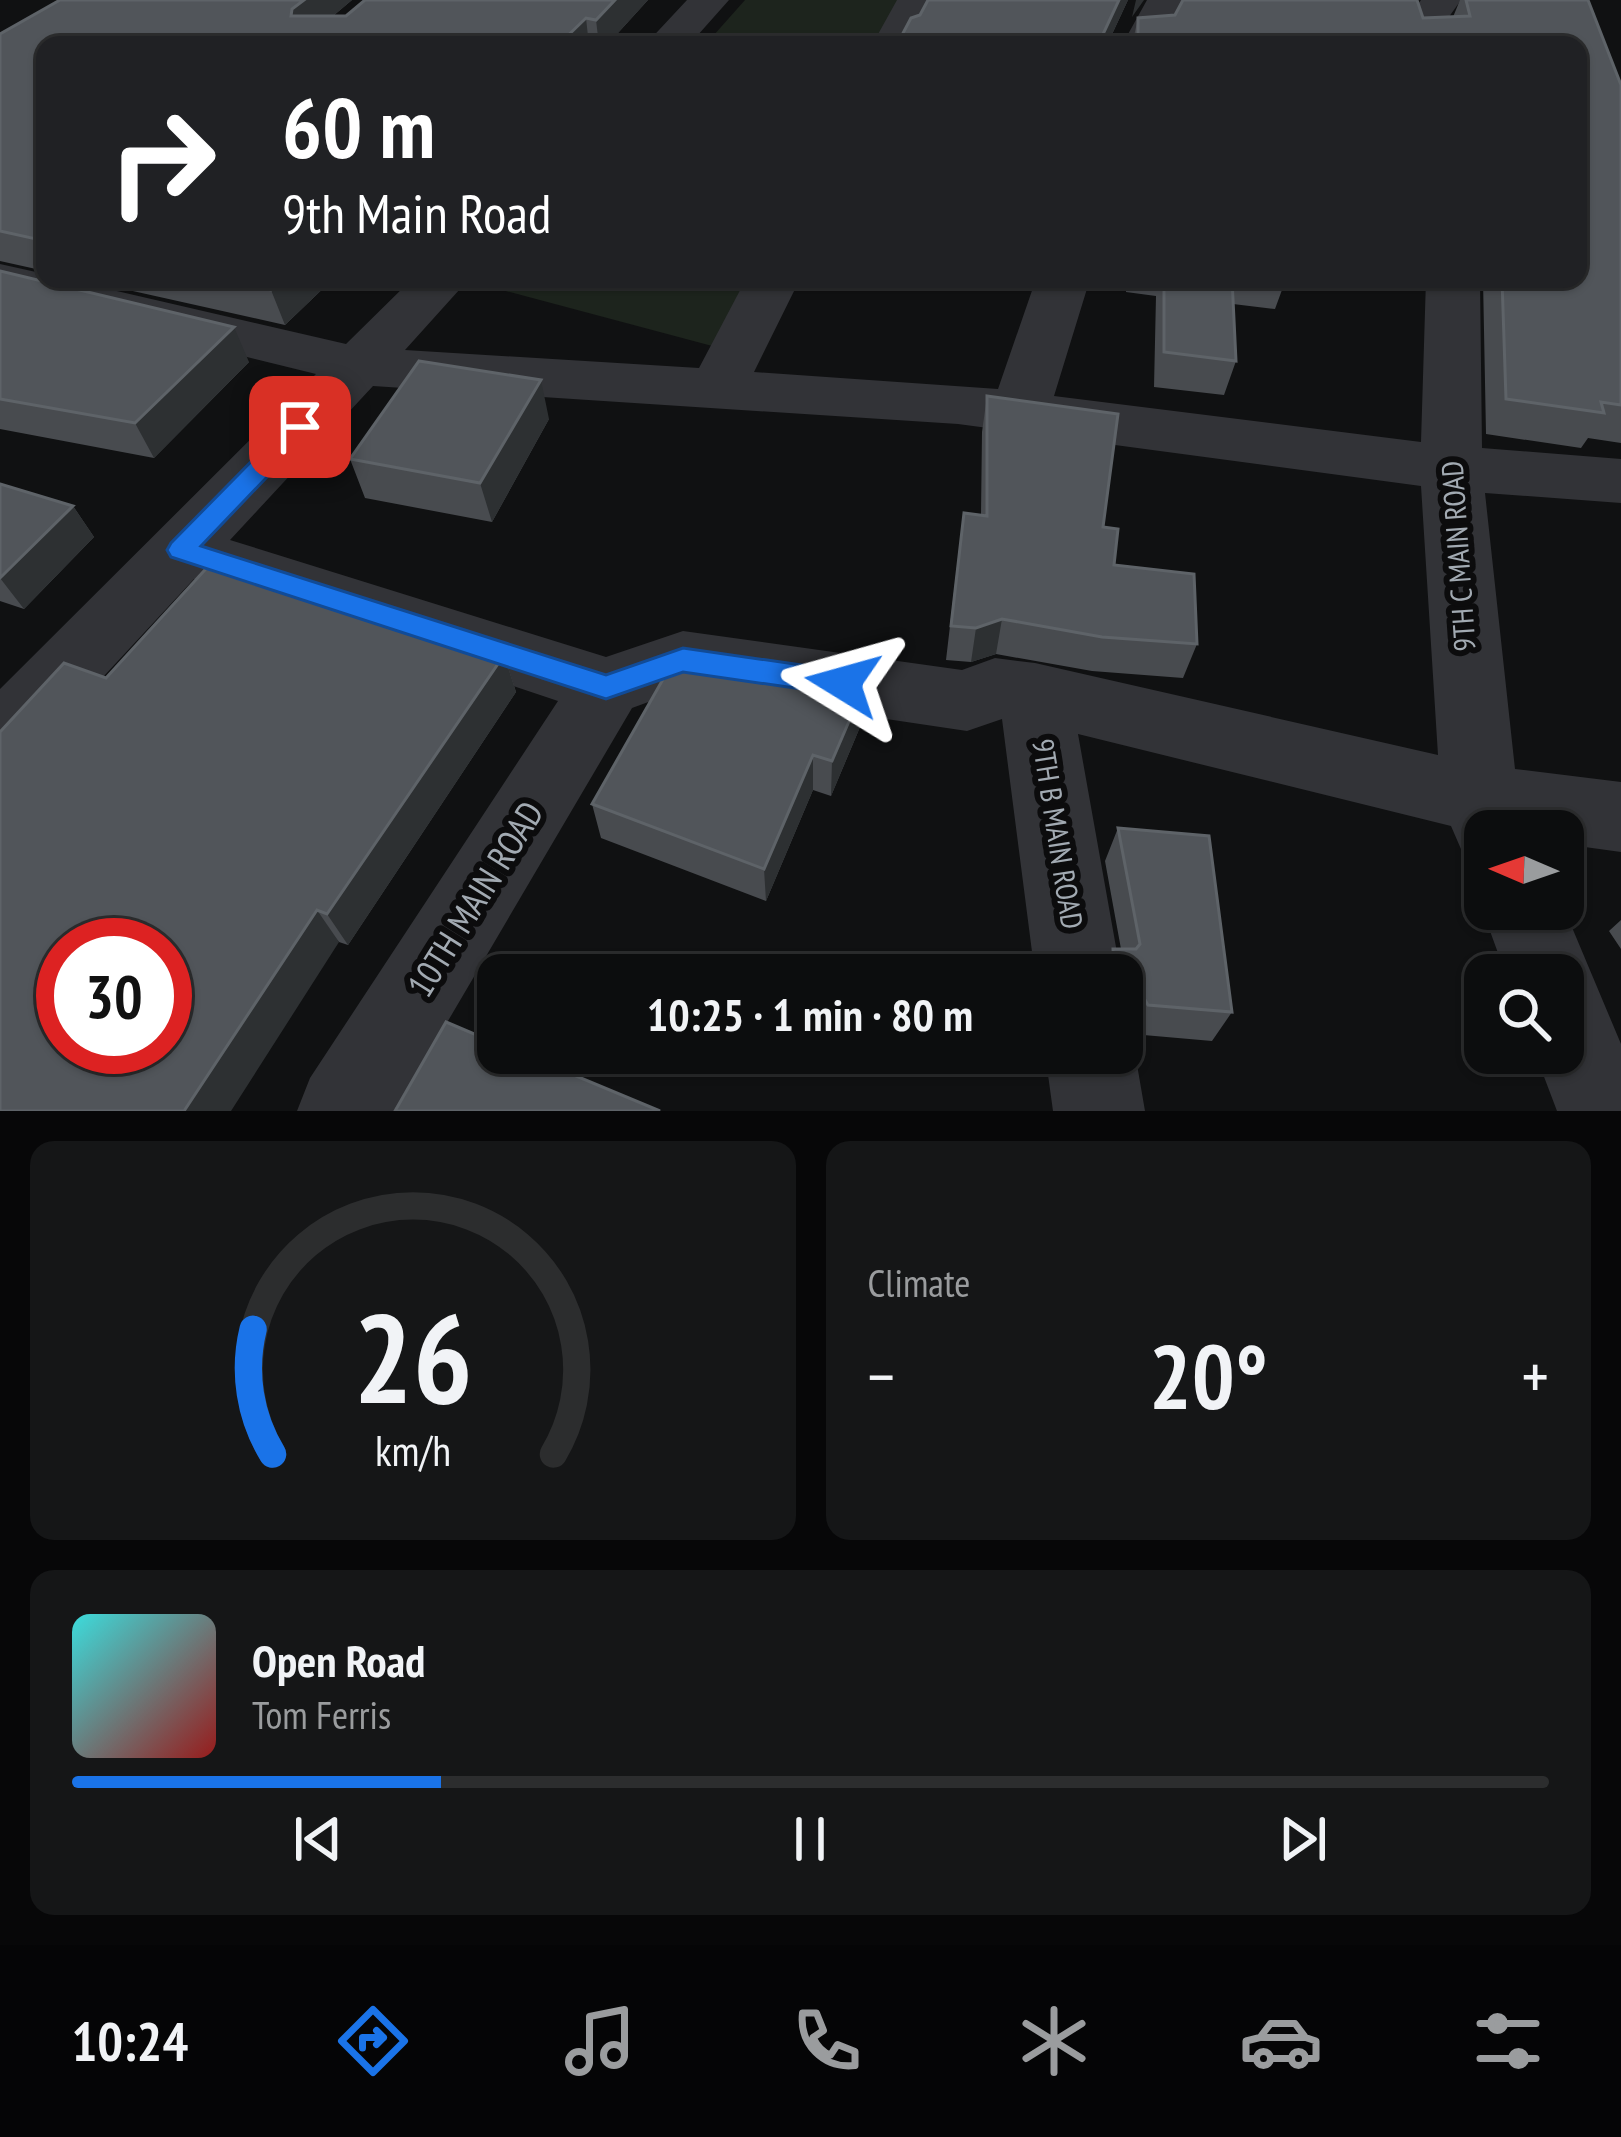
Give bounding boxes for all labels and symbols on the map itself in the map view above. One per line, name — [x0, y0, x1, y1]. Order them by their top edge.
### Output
pin — [249, 376, 351, 478]
street label: 9TH C MAIN ROAD — [1431, 460, 1484, 653]
position arrow — [780, 620, 906, 746]
street label: 9TH B MAIN ROAD — [1024, 736, 1093, 932]
street label: 10TH MAIN ROAD — [396, 792, 553, 1005]
north arrow — [1464, 810, 1584, 930]
speed limit sign: 30 — [36, 918, 192, 1074]

